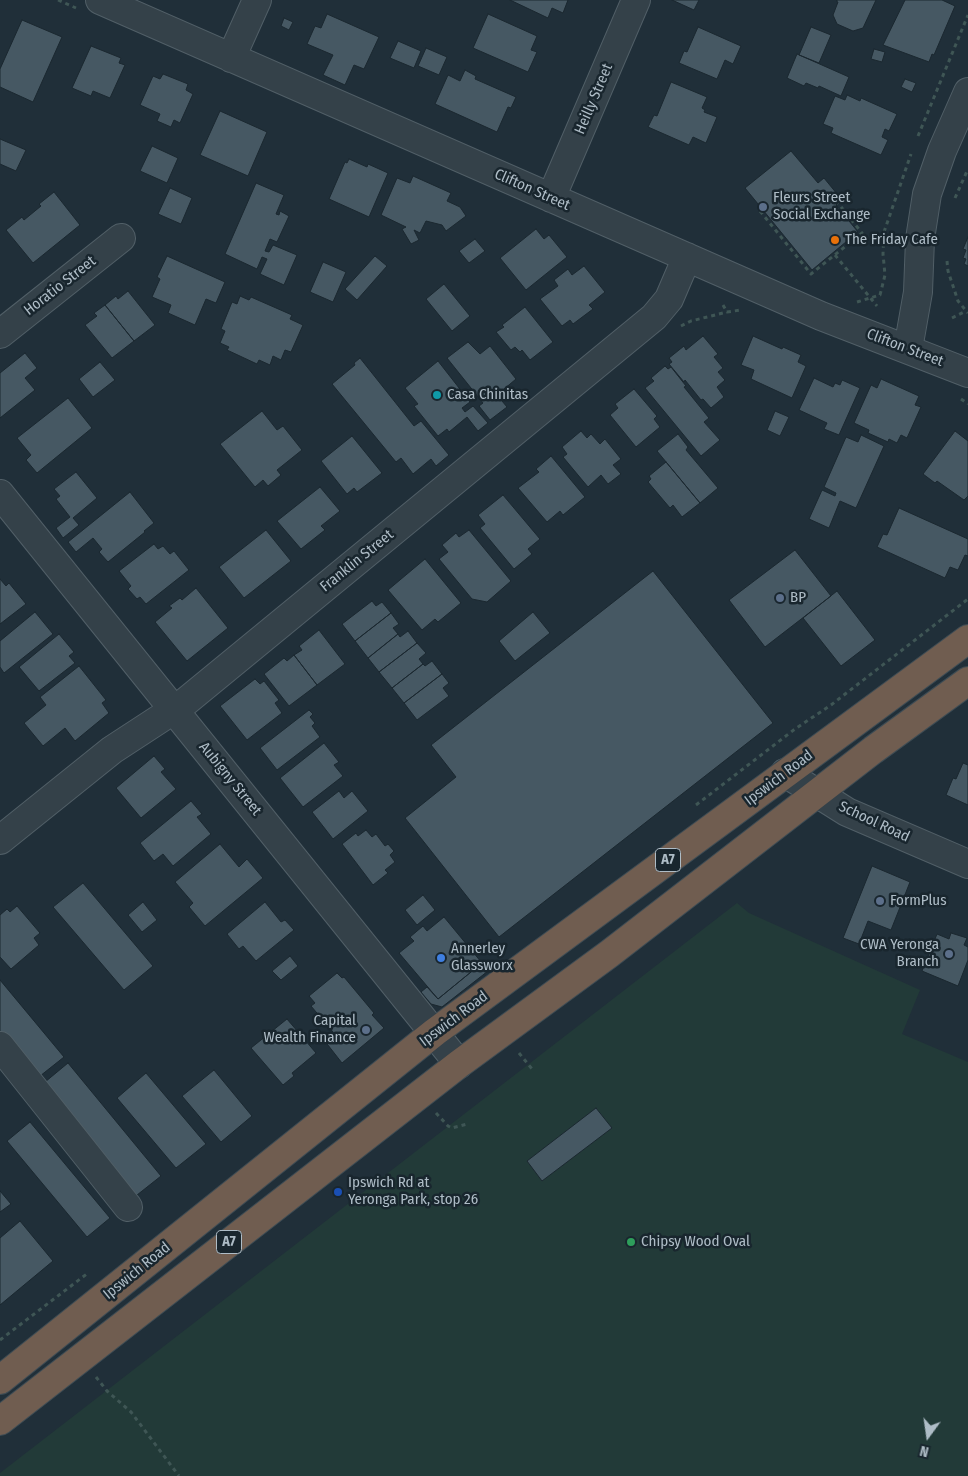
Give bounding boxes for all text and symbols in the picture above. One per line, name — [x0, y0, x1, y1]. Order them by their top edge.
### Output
street label: Heilly Street — [571, 61, 617, 137]
street label: Clifton Street — [491, 165, 573, 215]
place label: Fleurs Street Social Exchange — [773, 189, 870, 224]
marker: Fleurs Street Social Exchange — [757, 201, 769, 213]
place label: The Friday Cafe — [845, 231, 938, 249]
marker: The Friday Cafe — [829, 234, 841, 246]
street label: Horatio Street — [21, 252, 99, 320]
street label: Clifton Street — [864, 325, 946, 371]
place label: Casa Chinitas — [447, 386, 528, 404]
marker: Casa Chinitas — [431, 389, 443, 401]
street label: Franklin Street — [317, 526, 397, 596]
place label: BP — [790, 589, 806, 607]
marker: BP — [774, 592, 786, 604]
street label: Aubigny Street — [195, 739, 265, 819]
street label: Ipswich Road — [741, 747, 817, 809]
street label: School Road — [836, 798, 912, 846]
road number: A7 — [656, 848, 680, 872]
place label: FormPlus — [890, 892, 947, 910]
marker: FormPlus — [874, 895, 886, 907]
place label: CWA Yeronga Branch — [860, 936, 939, 971]
place label: Annerley Glassworx — [451, 940, 513, 975]
marker: CWA Yeronga Branch — [943, 948, 955, 960]
marker: Annerley Glassworx — [435, 952, 447, 964]
street label: Ipswich Road — [416, 988, 492, 1050]
place label: Capital Wealth Finance — [264, 1012, 356, 1047]
marker: Capital Wealth Finance — [360, 1024, 372, 1036]
place label: Ipswich Rd at Yeronga Park, stop 26 — [348, 1174, 478, 1209]
marker: Ipswich Rd at Yeronga Park, stop 26 — [332, 1186, 344, 1198]
road number: A7 — [216, 1230, 242, 1254]
place label: Chipsy Wood Oval — [641, 1233, 750, 1251]
marker: Chipsy Wood Oval — [625, 1236, 637, 1248]
street label: Ipswich Road — [100, 1239, 174, 1303]
north arrow — [903, 1411, 953, 1461]
text: N — [918, 1442, 930, 1460]

